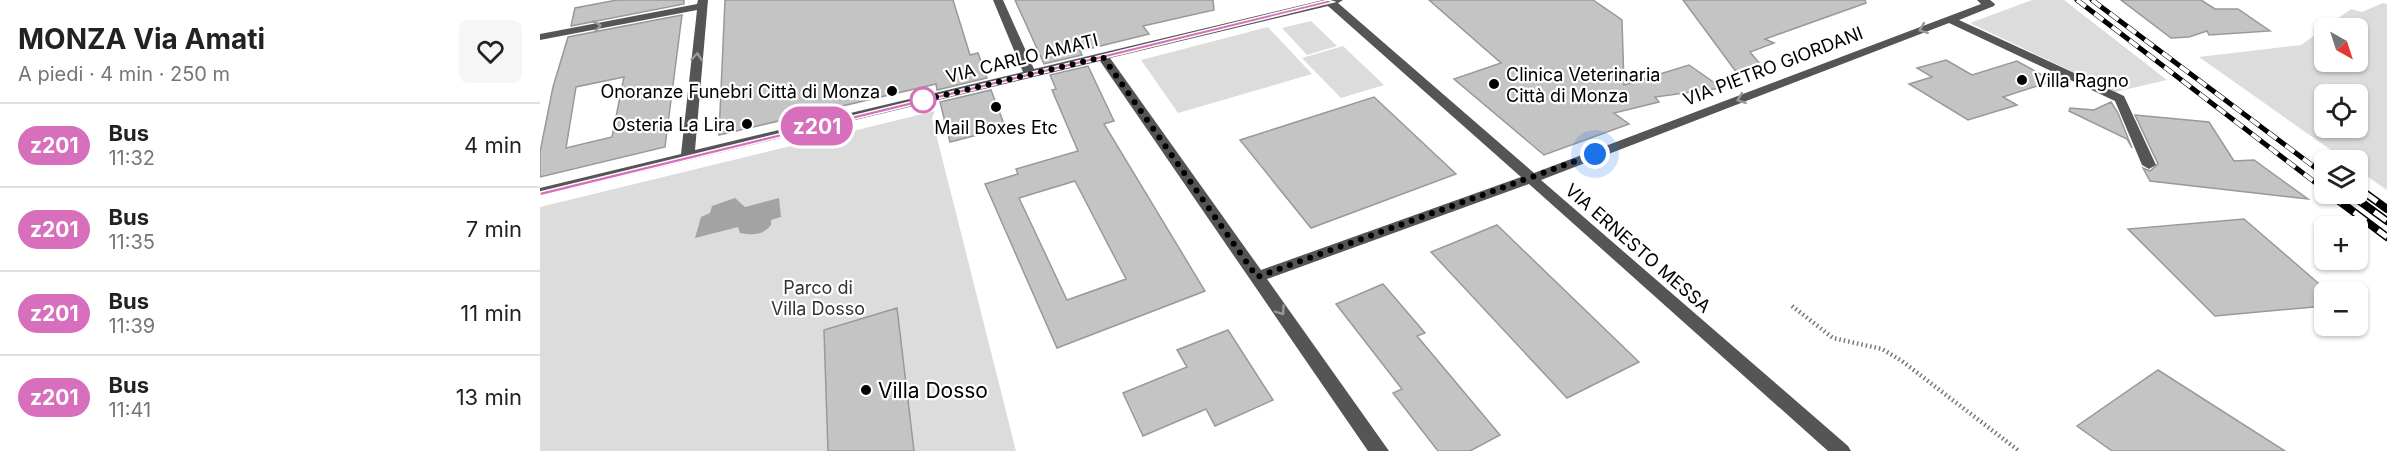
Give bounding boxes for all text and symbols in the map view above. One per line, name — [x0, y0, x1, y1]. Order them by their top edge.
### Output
north arrow — [2314, 18, 2368, 72]
map controls — [2314, 18, 2368, 336]
button: heart — [459, 20, 522, 83]
one-way arrow — [592, 20, 602, 33]
text: MONZA Via Amati — [18, 22, 265, 56]
street label: VIA PIETRO GIORDANI — [1680, 22, 1866, 110]
one-way arrow — [1918, 22, 1929, 34]
street label: VIA CARLO AMATI — [944, 29, 1100, 87]
one-way arrow — [690, 52, 703, 61]
text: A piedi · 4 min · 250 m — [18, 62, 230, 86]
place label: Clinica Veterinaria Città di Monza — [1506, 64, 1660, 106]
place label: Villa Ragno — [2034, 70, 2129, 91]
marker: Villa Ragno — [2015, 73, 2029, 87]
marker: Clinica Veterinaria Città di Monza — [1487, 77, 1501, 91]
place label: Onoranze Funebri Città di Monza — [600, 81, 880, 102]
marker: Onoranze Funebri Città di Monza — [885, 84, 899, 98]
button: locate — [2314, 84, 2368, 138]
unlabelled marker — [910, 87, 936, 113]
one-way arrow — [1736, 91, 1747, 104]
marker: Mail Boxes Etc — [989, 100, 1003, 114]
line badge: z201 — [775, 106, 859, 146]
place label: Osteria La Lira — [612, 114, 735, 135]
text: z201 — [793, 114, 841, 139]
marker: Osteria La Lira — [740, 117, 754, 131]
place label: Mail Boxes Etc — [934, 117, 1058, 138]
text: Bus — [108, 120, 149, 146]
text: 4 min — [464, 132, 522, 158]
text: z201 — [30, 133, 78, 158]
your location — [1580, 139, 1610, 169]
text: 11:32 — [108, 146, 155, 170]
button: layers — [2314, 150, 2368, 204]
street label: VIA ERNESTO MESSA — [1561, 179, 1715, 317]
text: Bus — [108, 204, 149, 230]
text: 7 min — [466, 216, 522, 242]
button: + — [2314, 216, 2368, 270]
text: z201 — [30, 217, 78, 242]
text: 11:35 — [108, 230, 155, 254]
park label: Parco di Villa Dosso — [771, 277, 865, 319]
button: − — [2314, 282, 2368, 336]
text: Bus — [108, 288, 149, 314]
text: 11 min — [460, 300, 522, 326]
text: z201 — [30, 301, 78, 326]
one-way arrow — [1274, 304, 1285, 315]
text: 11:39 — [108, 314, 155, 338]
text: Bus — [108, 372, 149, 398]
place label: Villa Dosso — [878, 378, 988, 403]
marker: Villa Dosso — [859, 383, 873, 397]
text: 13 min — [456, 384, 522, 410]
text: z201 — [30, 385, 78, 410]
text: 11:41 — [108, 398, 151, 422]

